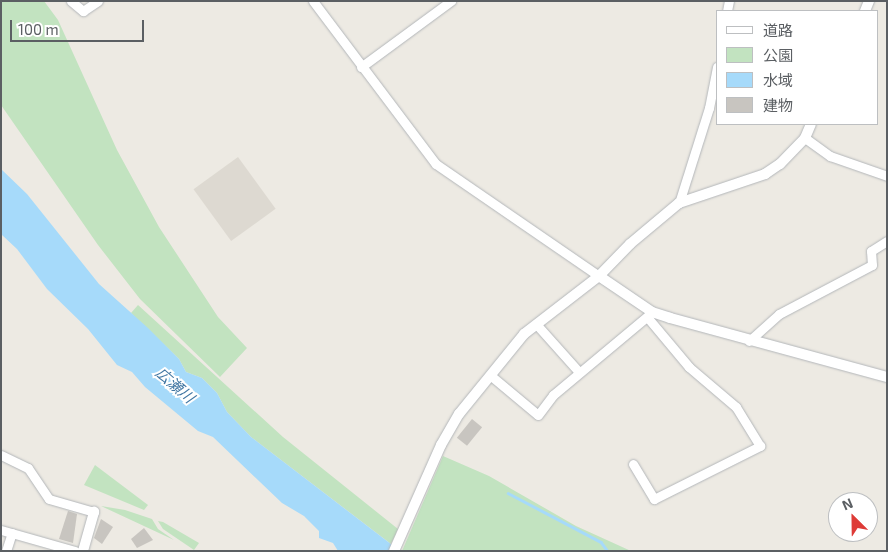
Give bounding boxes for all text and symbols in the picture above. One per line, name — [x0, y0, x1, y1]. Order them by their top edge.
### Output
scale bar — [12, 10, 146, 42]
legend — [716, 10, 878, 125]
text: 100 m — [18, 20, 59, 38]
text: 道路 — [763, 21, 793, 39]
text: 公園 — [763, 46, 793, 64]
text: 水域 — [763, 71, 793, 89]
text: 建物 — [763, 96, 793, 114]
water label: 広瀬川 — [152, 363, 198, 407]
north arrow — [828, 492, 878, 542]
text: N — [839, 494, 855, 513]

